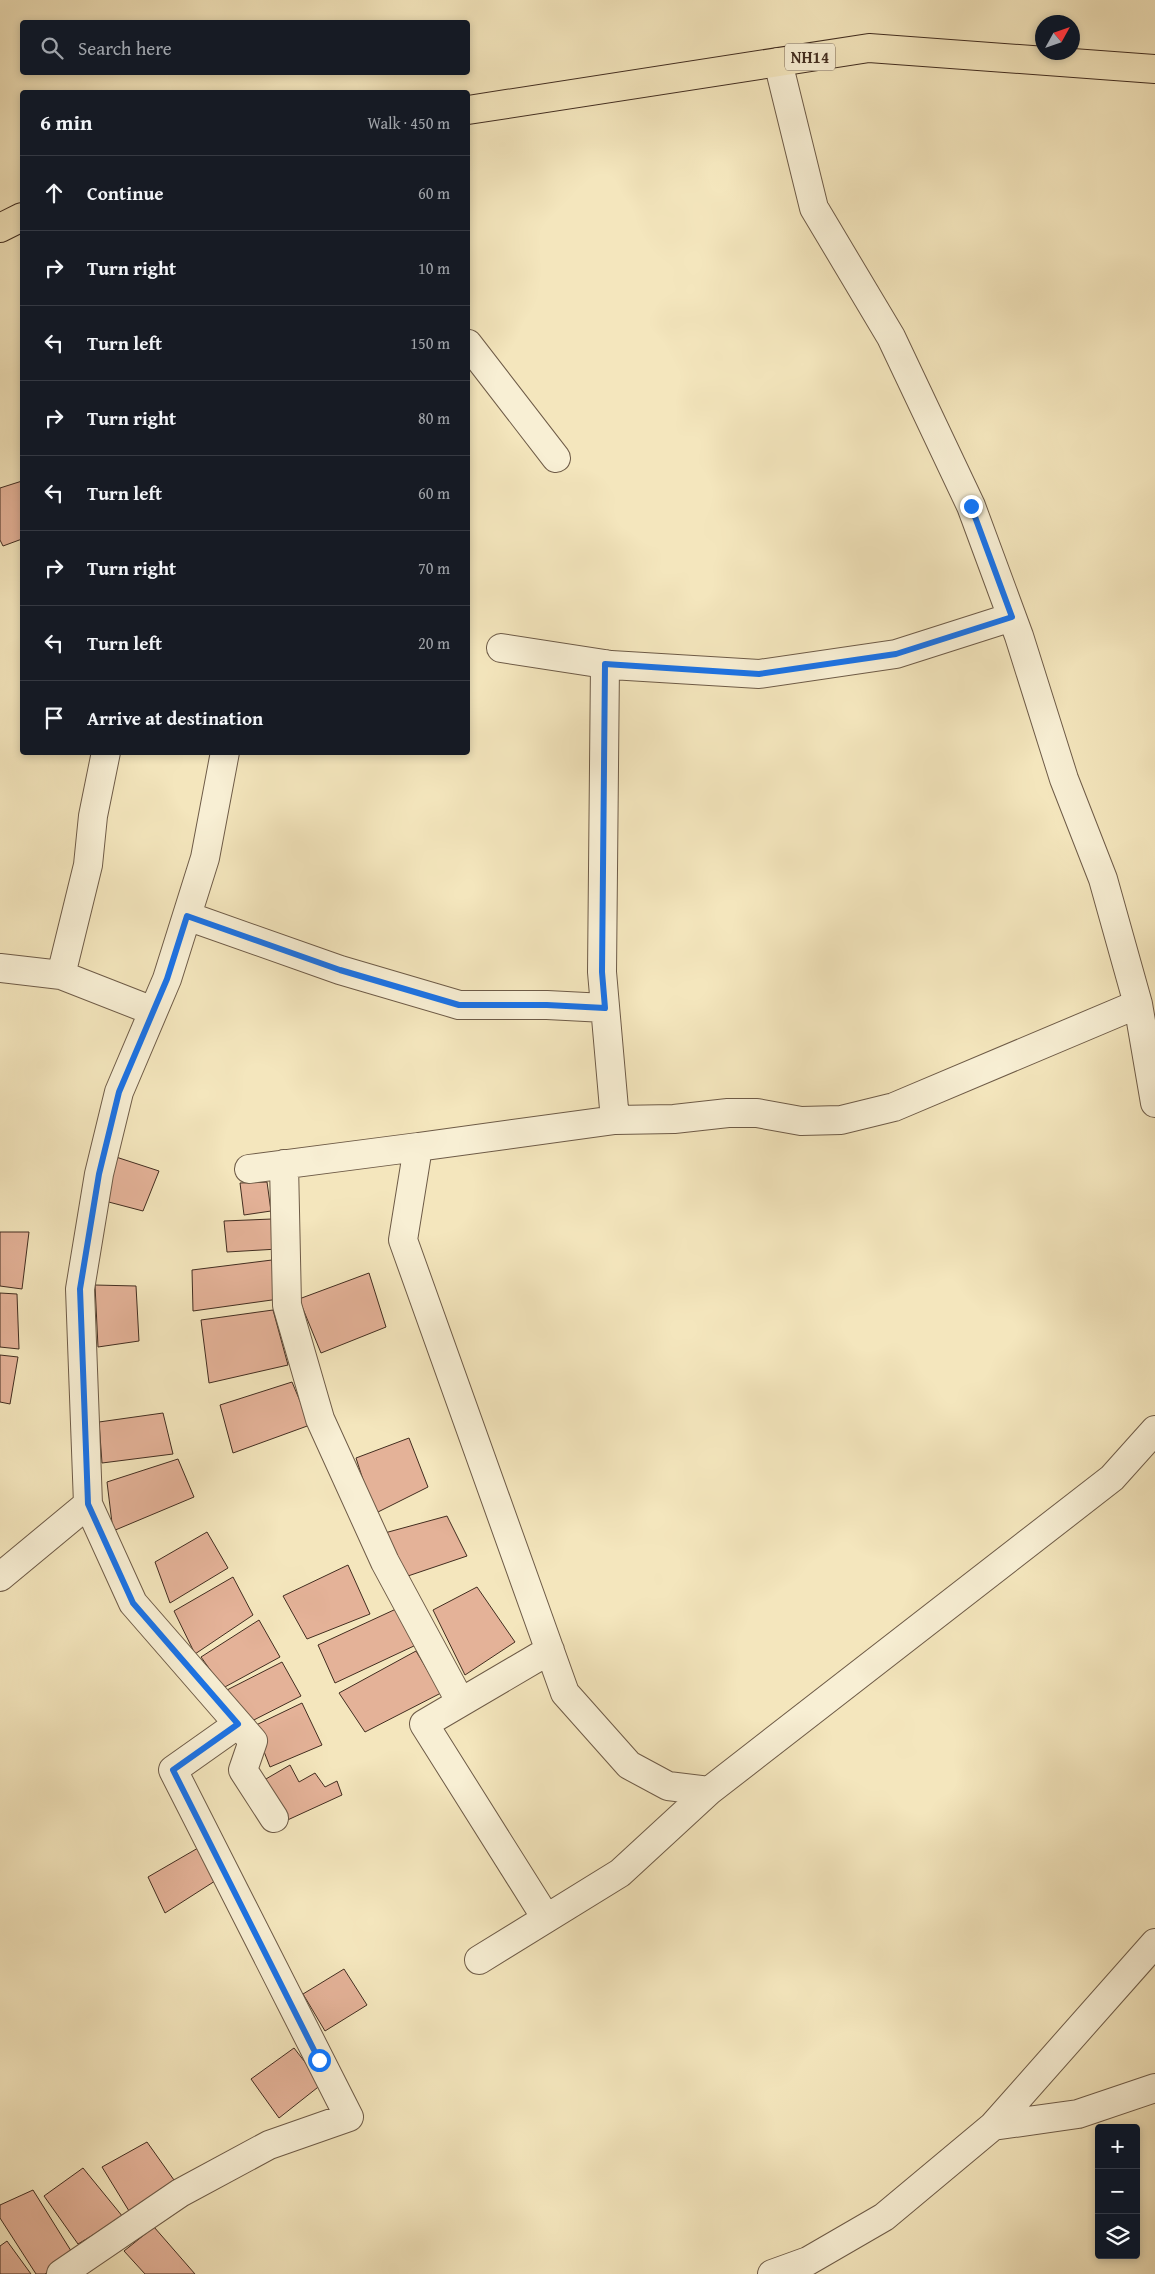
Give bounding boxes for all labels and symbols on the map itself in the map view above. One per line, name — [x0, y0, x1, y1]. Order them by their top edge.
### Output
north arrow — [1035, 15, 1080, 60]
road number: NH14 — [785, 44, 835, 70]
route end — [960, 495, 983, 518]
route start — [308, 2049, 331, 2072]

